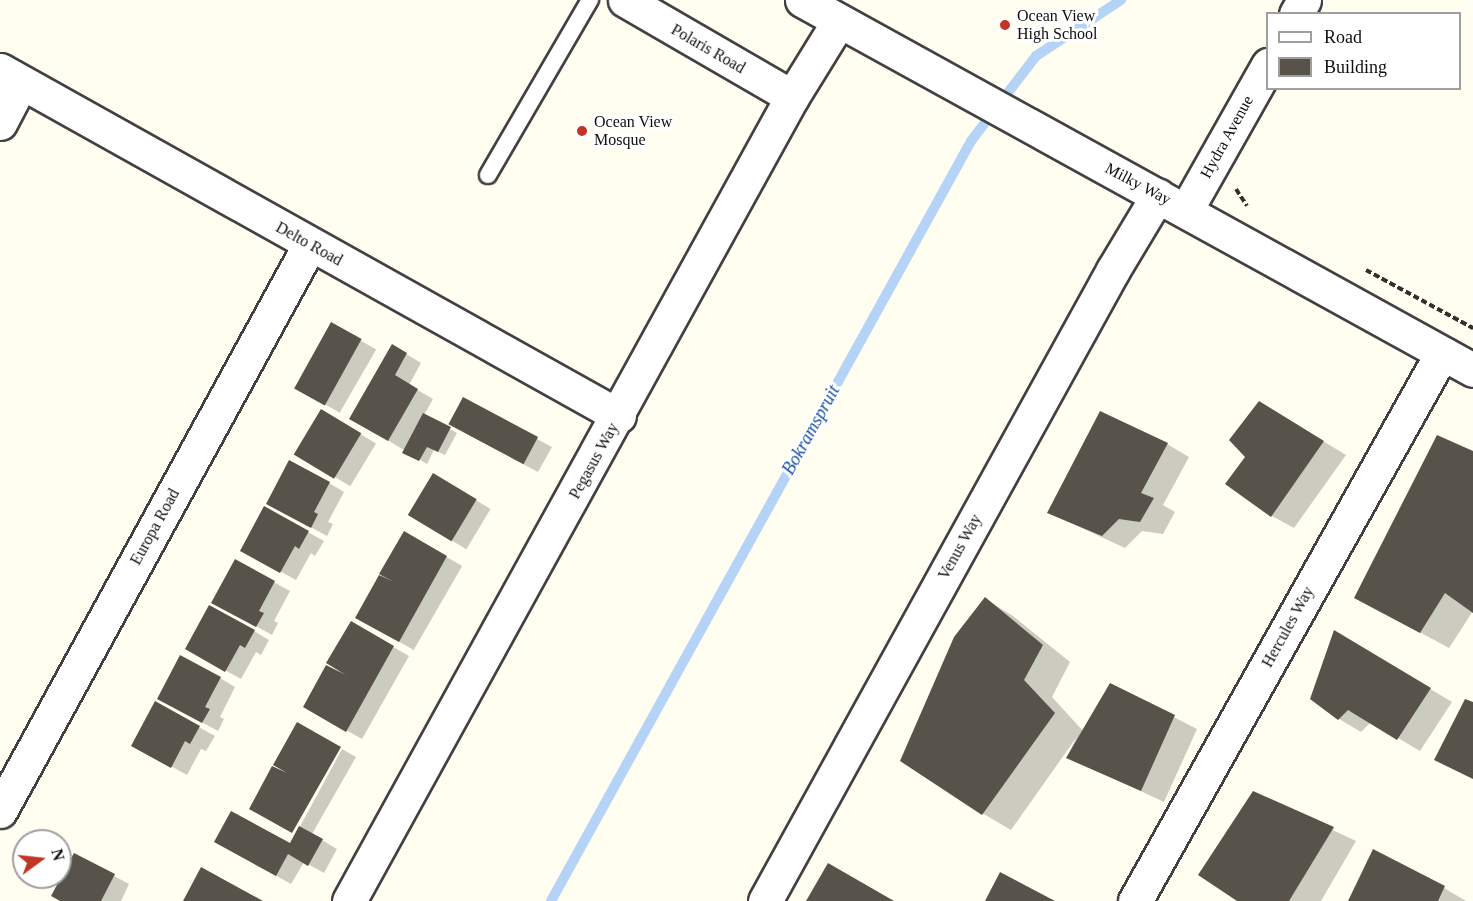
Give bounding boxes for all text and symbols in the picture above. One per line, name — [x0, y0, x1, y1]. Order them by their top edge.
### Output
place label: Ocean View High School — [1017, 6, 1097, 44]
legend — [1266, 12, 1461, 90]
marker: Ocean View High School — [998, 18, 1012, 32]
street label: Polaris Road — [668, 20, 748, 78]
text: Road — [1324, 27, 1362, 47]
text: Building — [1324, 57, 1387, 77]
street label: Hydra Avenue — [1196, 92, 1258, 182]
place label: Ocean View Mosque — [594, 112, 673, 150]
marker: Ocean View Mosque — [575, 124, 589, 138]
street label: Milky Way — [1102, 159, 1174, 209]
street label: Delto Road — [272, 218, 346, 270]
water label: Bokramspruit — [778, 381, 844, 479]
street label: Pegasus Way — [565, 419, 623, 503]
street label: Europa Road — [126, 486, 184, 568]
street label: Venus Way — [934, 511, 986, 583]
street label: Hercules Way — [1258, 583, 1318, 671]
north arrow — [12, 829, 72, 889]
text: N — [48, 847, 68, 863]

